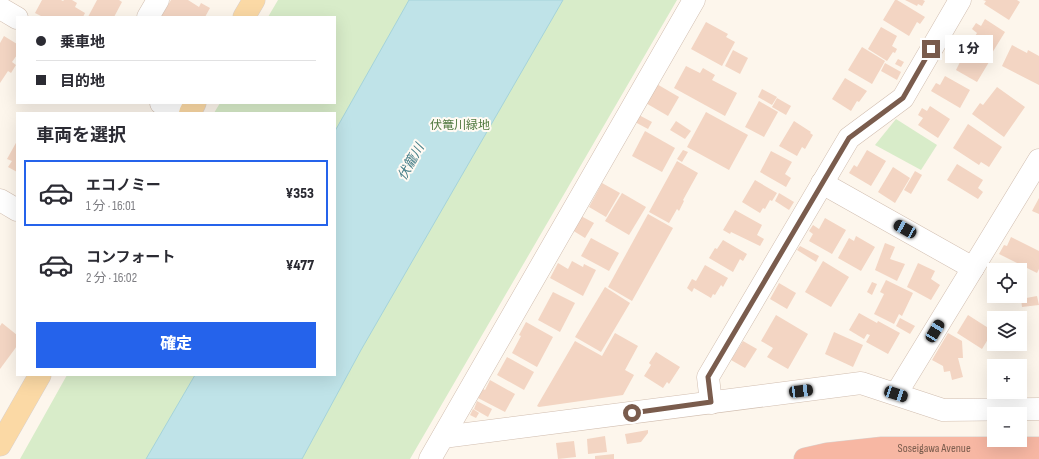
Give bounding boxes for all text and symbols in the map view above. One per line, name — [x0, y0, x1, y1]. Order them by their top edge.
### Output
text: 乗車地 — [60, 33, 105, 52]
callout: 1 分 — [945, 35, 993, 63]
route end — [922, 40, 940, 58]
text: 1 分 — [959, 41, 979, 57]
text: 目的地 — [60, 72, 105, 91]
park label: 伏篭川緑地 — [430, 118, 490, 133]
text: 車両を選択 — [36, 125, 126, 146]
water label: 伏籠川 — [395, 139, 428, 183]
icon: car — [38, 175, 74, 211]
text: エコノミー — [86, 176, 161, 195]
text: ¥353 — [286, 184, 314, 203]
text: 1 分 · 16:01 — [86, 198, 135, 214]
car — [892, 218, 918, 240]
icon: car — [38, 247, 74, 283]
text: コンフォート — [86, 248, 176, 267]
text: ¥477 — [286, 256, 314, 275]
map controls — [987, 263, 1027, 447]
button: locate — [987, 263, 1027, 303]
text: 2 分 · 16:02 — [86, 270, 137, 286]
button: layers — [987, 311, 1027, 351]
car — [924, 318, 946, 344]
button: 確定 — [36, 322, 316, 368]
button: + — [987, 359, 1027, 399]
car — [788, 384, 814, 398]
car — [883, 385, 909, 403]
route start — [623, 404, 641, 422]
button: − — [987, 407, 1027, 447]
street label: Soseigawa Avenue — [898, 441, 971, 456]

